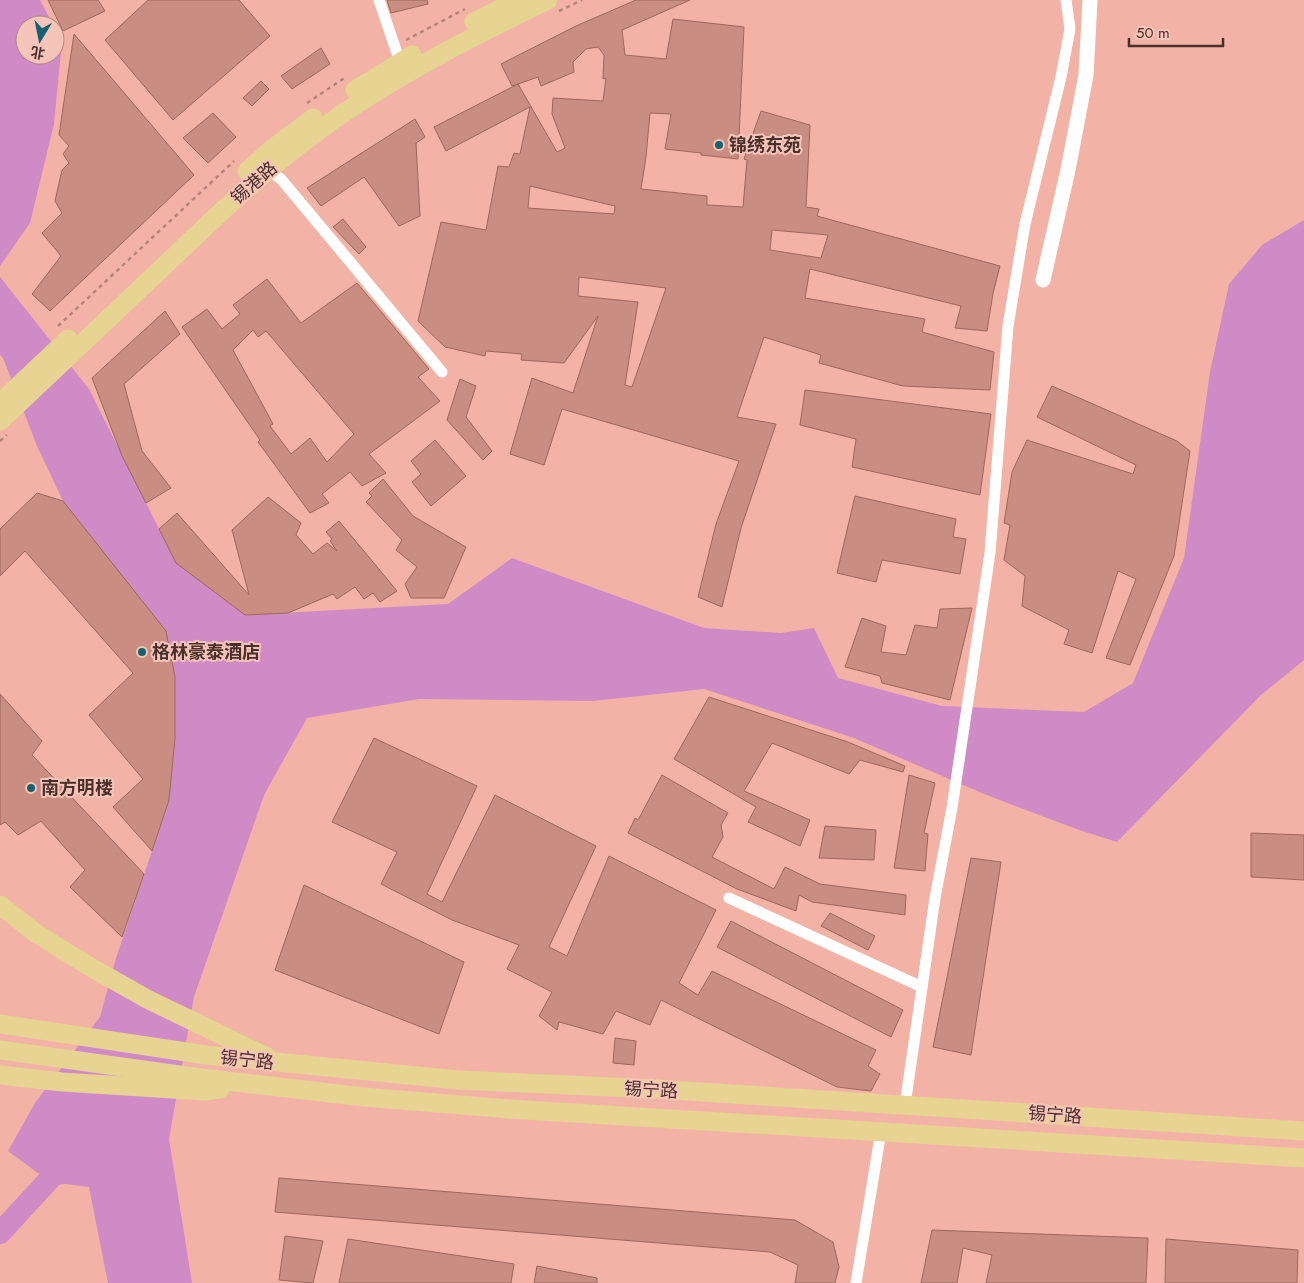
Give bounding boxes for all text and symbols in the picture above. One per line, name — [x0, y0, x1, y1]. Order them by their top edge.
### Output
north arrow — [15, 15, 65, 65]
scale bar — [1129, 15, 1223, 47]
text: 50 m — [1136, 22, 1170, 44]
text: 北 — [29, 42, 46, 64]
place label: 锦绣东苑 — [729, 132, 801, 158]
marker: 锦绣东苑 — [713, 139, 725, 151]
street label: 锡港路 — [225, 155, 283, 211]
place label: 格林豪泰酒店 — [152, 639, 260, 665]
marker: 格林豪泰酒店 — [136, 646, 148, 658]
place label: 南方明楼 — [41, 775, 113, 801]
marker: 南方明楼 — [25, 782, 37, 794]
street label: 锡宁路 — [219, 1044, 275, 1076]
street label: 锡宁路 — [623, 1076, 679, 1104]
street label: 锡宁路 — [1027, 1100, 1083, 1130]

